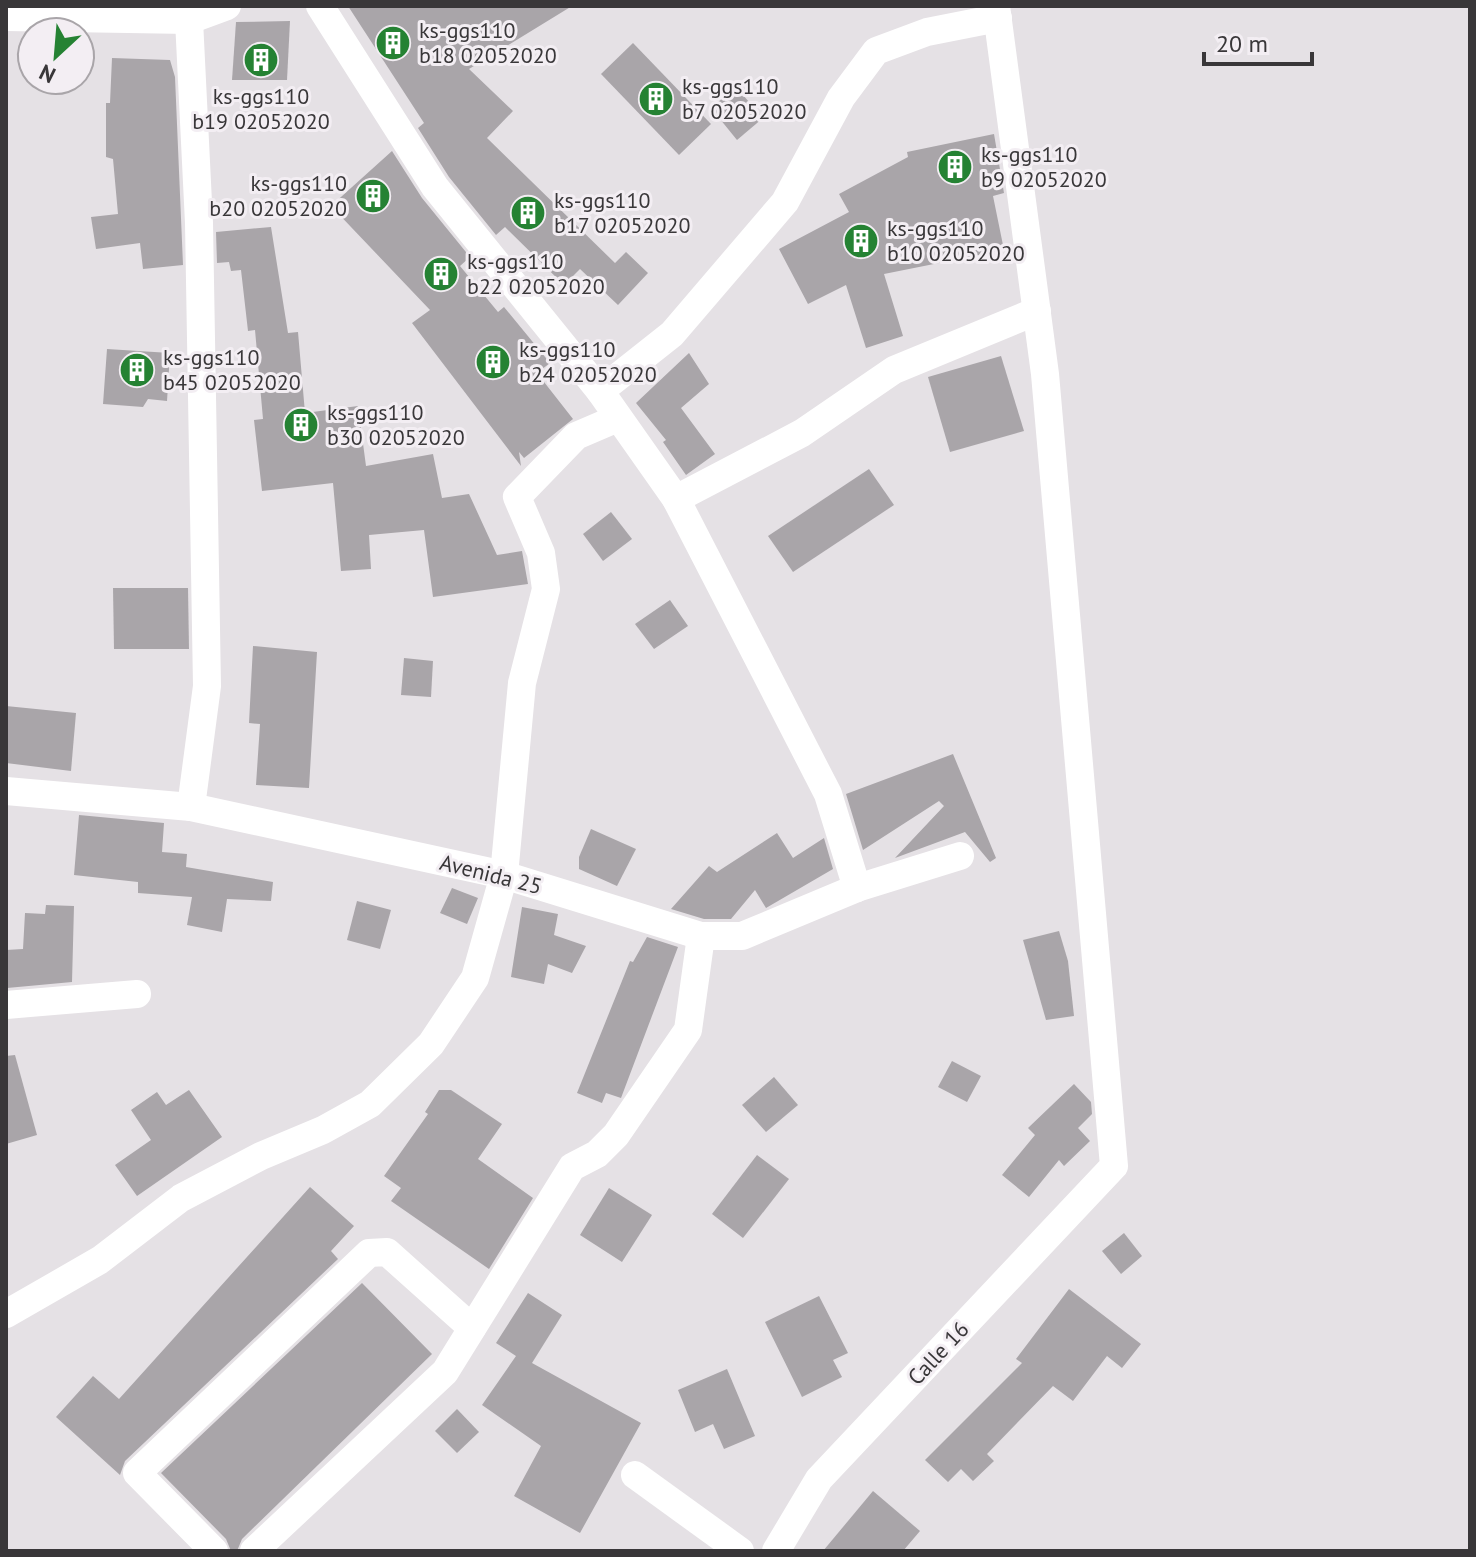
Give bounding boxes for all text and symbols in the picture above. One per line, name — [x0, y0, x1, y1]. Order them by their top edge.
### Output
north arrow — [16, 16, 96, 96]
place label: ks-ggs110 b18 02052020 — [419, 16, 557, 69]
scale bar — [1204, 16, 1312, 66]
building icon: ks-ggs110 b18 02052020 — [374, 24, 412, 62]
text: 20 m — [1216, 28, 1268, 59]
building icon: ks-ggs110 b19 02052020 — [242, 41, 280, 79]
text: N — [35, 58, 60, 90]
place label: ks-ggs110 b7 02052020 — [682, 72, 806, 125]
building icon: ks-ggs110 b7 02052020 — [637, 80, 675, 118]
place label: ks-ggs110 b19 02052020 — [192, 82, 330, 135]
place label: ks-ggs110 b9 02052020 — [981, 140, 1107, 193]
building icon: ks-ggs110 b9 02052020 — [936, 148, 974, 186]
place label: ks-ggs110 b20 02052020 — [209, 169, 347, 222]
building icon: ks-ggs110 b20 02052020 — [354, 177, 392, 215]
place label: ks-ggs110 b17 02052020 — [554, 186, 690, 239]
building icon: ks-ggs110 b17 02052020 — [509, 194, 547, 232]
place label: ks-ggs110 b10 02052020 — [887, 214, 1025, 267]
building icon: ks-ggs110 b10 02052020 — [842, 222, 880, 260]
place label: ks-ggs110 b22 02052020 — [467, 247, 605, 300]
building icon: ks-ggs110 b22 02052020 — [422, 255, 460, 293]
place label: ks-ggs110 b24 02052020 — [519, 335, 657, 388]
place label: ks-ggs110 b45 02052020 — [163, 343, 301, 396]
building icon: ks-ggs110 b24 02052020 — [474, 343, 512, 381]
building icon: ks-ggs110 b45 02052020 — [118, 351, 156, 389]
place label: ks-ggs110 b30 02052020 — [327, 398, 465, 451]
building icon: ks-ggs110 b30 02052020 — [282, 406, 320, 444]
street label: Avenida 25 — [437, 848, 545, 900]
street label: Calle 16 — [902, 1315, 974, 1391]

